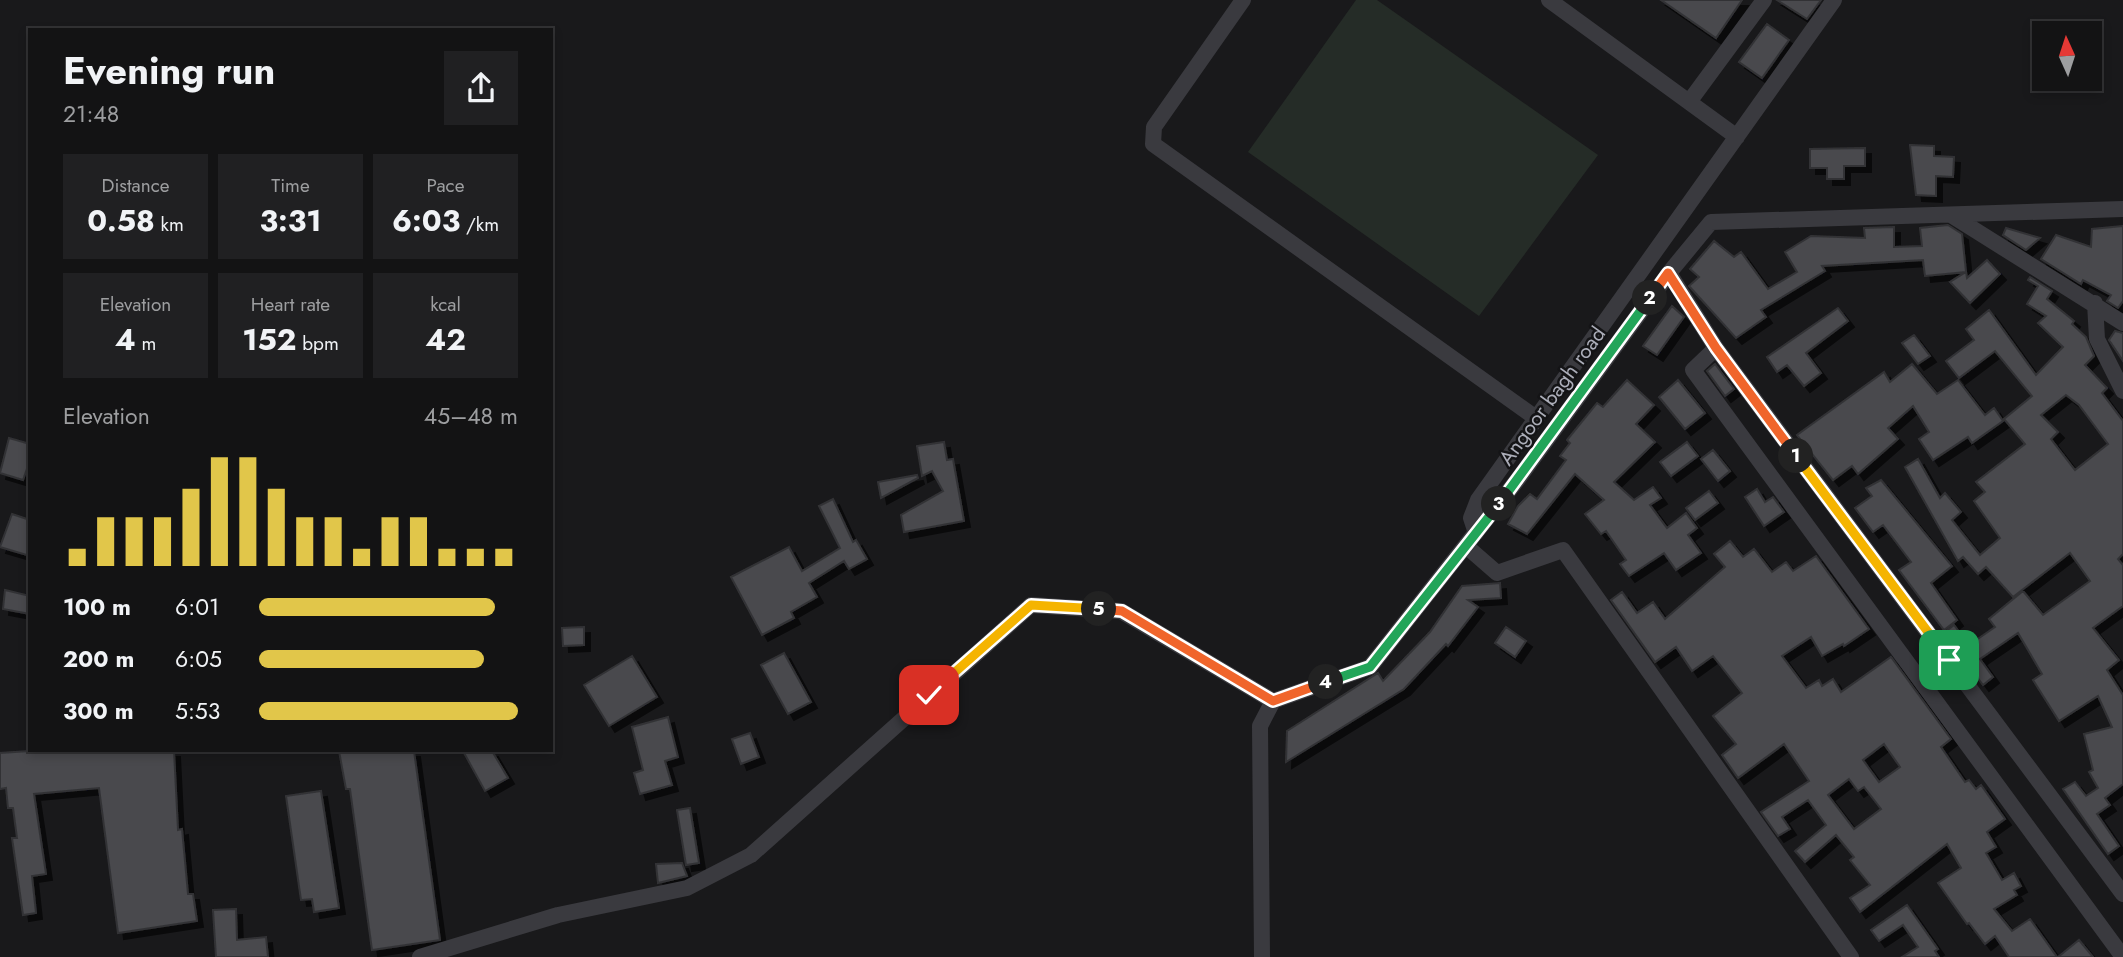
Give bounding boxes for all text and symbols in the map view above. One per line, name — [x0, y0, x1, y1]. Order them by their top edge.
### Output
north arrow — [2032, 21, 2102, 91]
map controls — [2032, 21, 2102, 91]
text: Evening run — [63, 43, 275, 98]
button: share — [444, 51, 518, 125]
text: 21:48 — [63, 97, 119, 131]
text: Distance — [101, 172, 170, 199]
text: Time — [271, 172, 310, 199]
text: Pace — [427, 172, 464, 199]
text: 0.58 — [87, 199, 155, 242]
text: 3:31 — [259, 199, 322, 242]
text: 6:03 — [392, 199, 460, 242]
text: km — [155, 211, 184, 238]
text: /km — [460, 211, 499, 238]
pin: 2 — [1632, 280, 1668, 316]
text: 2 — [1643, 284, 1656, 311]
text: Elevation — [100, 291, 171, 318]
text: Heart rate — [251, 291, 330, 318]
text: kcal — [430, 291, 461, 318]
text: 4 — [115, 318, 136, 361]
text: 152 — [242, 318, 297, 361]
text: 42 — [425, 318, 466, 361]
street label: Angoor bagh road — [1491, 320, 1613, 472]
text: m — [136, 330, 156, 357]
text: bpm — [297, 330, 339, 357]
text: Elevation — [63, 399, 150, 433]
text: 45–48 m — [424, 399, 518, 433]
pin: 1 — [1778, 438, 1814, 474]
text: 1 — [1791, 442, 1800, 469]
pin: 3 — [1482, 486, 1516, 522]
text: 3 — [1493, 490, 1504, 517]
text: 100 m — [63, 590, 131, 624]
text: 6:01 — [175, 590, 219, 624]
pin: 5 — [1082, 592, 1116, 626]
text: 5 — [1092, 595, 1105, 622]
pin — [1919, 630, 1979, 690]
icon: arrive — [1930, 641, 1968, 679]
text: 200 m — [63, 642, 134, 676]
text: 6:05 — [175, 642, 222, 676]
pin: 4 — [1308, 664, 1344, 700]
pin — [899, 665, 959, 725]
text: 4 — [1319, 668, 1332, 695]
icon: check — [910, 676, 948, 714]
text: 300 m — [63, 694, 134, 728]
text: 5:53 — [175, 694, 220, 728]

